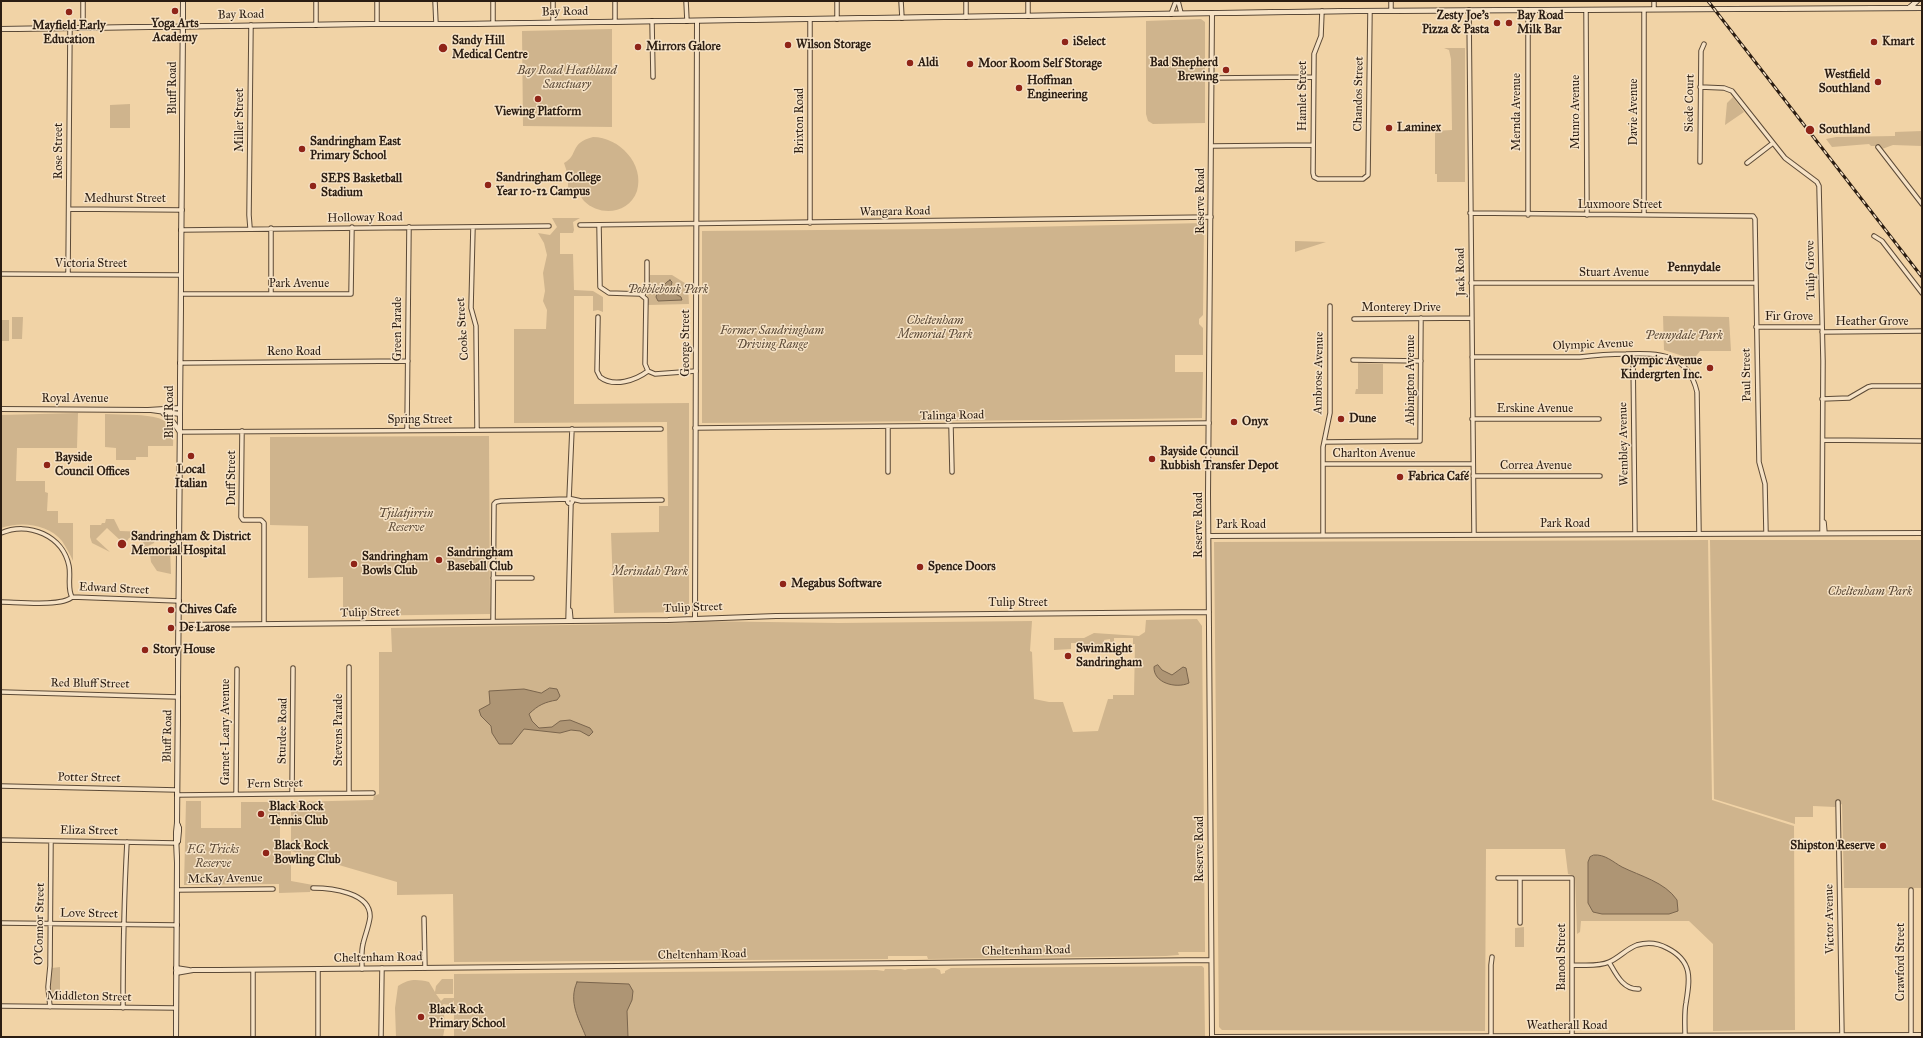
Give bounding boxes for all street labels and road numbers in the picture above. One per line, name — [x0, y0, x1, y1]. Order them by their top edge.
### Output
street label: Bay Road — [542, 4, 588, 20]
street label: Bay Road — [218, 7, 264, 23]
street label: Chandos Street — [1351, 56, 1367, 132]
street label: Hamlet Street — [1296, 61, 1310, 131]
street label: Bluff Road — [166, 62, 180, 114]
street label: Mernda Avenue — [1510, 73, 1524, 151]
street label: Siede Court — [1682, 74, 1698, 132]
street label: Munro Avenue — [1569, 75, 1583, 149]
street label: Davie Avenue — [1627, 78, 1641, 146]
street label: Miller Street — [233, 88, 247, 152]
street label: Brixton Road — [793, 88, 807, 154]
street label: Rose Street — [52, 123, 66, 179]
street label: Reserve Road — [1194, 168, 1208, 234]
street label: Medhurst Street — [84, 192, 166, 206]
street label: Luxmoore Street — [1578, 198, 1662, 212]
street label: Wangara Road — [859, 204, 931, 220]
street label: Holloway Road — [327, 210, 403, 226]
street label: Tulip Grove — [1803, 240, 1819, 300]
street label: Jack Road — [1453, 248, 1469, 296]
street label: Victoria Street — [55, 257, 127, 271]
street label: Stuart Avenue — [1579, 266, 1649, 280]
street label: Park Avenue — [269, 277, 329, 291]
street label: Green Parade — [391, 297, 405, 361]
street label: Cooke Street — [454, 297, 472, 361]
street label: Monterey Drive — [1361, 301, 1441, 315]
street label: George Street — [679, 309, 693, 377]
street label: Fir Grove — [1765, 310, 1813, 324]
street label: Heather Grove — [1835, 315, 1909, 329]
street label: Ambrose Avenue — [1311, 332, 1327, 414]
street label: Abbington Avenue — [1404, 335, 1418, 425]
street label: Olympic Avenue — [1552, 336, 1634, 354]
street label: Reno Road — [267, 345, 321, 359]
street label: Paul Street — [1739, 348, 1755, 402]
street label: Bluff Road — [163, 386, 177, 438]
street label: Royal Avenue — [42, 392, 108, 406]
street label: Erskine Avenue — [1497, 402, 1573, 416]
street label: Wembley Avenue — [1616, 402, 1632, 486]
street label: Talinga Road — [920, 408, 984, 424]
street label: Spring Street — [387, 413, 453, 427]
street label: Charlton Avenue — [1332, 447, 1416, 461]
street label: Duff Street — [225, 450, 239, 506]
street label: Correa Avenue — [1500, 459, 1572, 473]
street label: Reserve Road — [1192, 492, 1206, 558]
street label: Park Road — [1540, 517, 1590, 531]
street label: Park Road — [1216, 518, 1266, 532]
street label: Edward Street — [79, 580, 149, 598]
street label: Tulip Street — [988, 596, 1048, 610]
street label: Tulip Street — [663, 600, 723, 616]
street label: Tulip Street — [340, 605, 400, 621]
street label: Red Bluff Street — [50, 676, 130, 692]
street label: Garnet-Leary Avenue — [219, 679, 233, 785]
street label: Stevens Parade — [332, 694, 346, 766]
street label: Sturdee Road — [275, 698, 291, 764]
street label: Bluff Road — [160, 709, 176, 763]
street label: Potter Street — [57, 770, 121, 786]
street label: Fern Street — [247, 776, 303, 792]
street label: Reserve Road — [1193, 816, 1207, 882]
street label: Eliza Street — [60, 823, 118, 839]
street label: McKay Avenue — [187, 871, 263, 887]
street label: O'Connor Street — [32, 883, 48, 965]
street label: Victor Avenue — [1822, 884, 1838, 954]
street label: Love Street — [60, 906, 118, 922]
street label: Banool Street — [1555, 923, 1569, 991]
street label: Crawford Street — [1894, 923, 1908, 1001]
street label: Cheltenham Road — [982, 943, 1070, 959]
street label: Cheltenham Road — [658, 947, 746, 963]
street label: Cheltenham Road — [334, 950, 422, 966]
street label: Middleton Street — [46, 989, 132, 1005]
street label: Weatherall Road — [1526, 1019, 1608, 1033]

